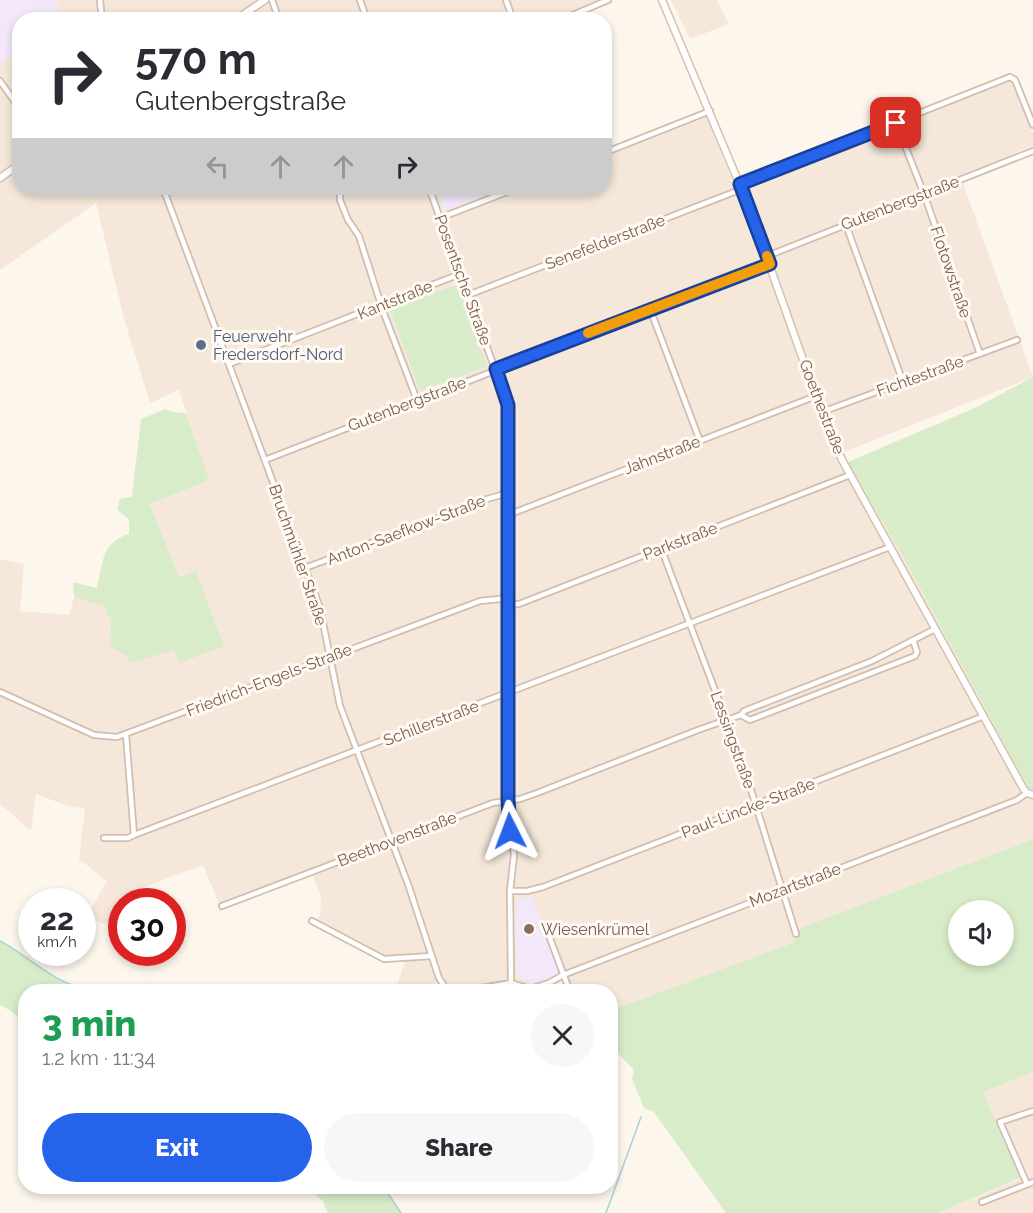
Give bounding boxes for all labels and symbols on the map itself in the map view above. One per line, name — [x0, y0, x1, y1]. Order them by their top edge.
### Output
pin — [870, 97, 921, 148]
street label: Gutenbergstraße — [838, 172, 962, 234]
street label: Senefelderstraße — [542, 210, 668, 274]
street label: Posentsche Straße — [431, 212, 495, 348]
street label: Flotowstraße — [926, 224, 976, 320]
street label: Kantstraße — [355, 276, 435, 324]
place label: Feuerwehr Fredersdorf-Nord — [213, 327, 343, 364]
marker: Feuerwehr Fredersdorf-Nord — [194, 338, 208, 352]
street label: Fichtestraße — [874, 351, 966, 401]
street label: Goethestraße — [795, 357, 849, 457]
street label: Gutenbergstraße — [345, 373, 469, 435]
street label: Jahnstraße — [621, 432, 703, 478]
street label: Bruchmühler Straße — [265, 482, 331, 628]
street label: Anton-Saefkow-Straße — [324, 491, 488, 569]
street label: Parkstraße — [640, 518, 720, 564]
street label: Friedrich-Engels-Straße — [184, 640, 354, 720]
street label: Lessingstraße — [707, 689, 759, 791]
street label: Schillerstraße — [381, 696, 481, 750]
street label: Paul-Lincke-Straße — [679, 774, 817, 842]
position arrow — [478, 799, 542, 863]
street label: Beethovenstraße — [335, 808, 459, 870]
street label: Mozartstraße — [747, 859, 843, 911]
speed limit sign: 30 — [108, 888, 186, 966]
place label: Wiesenkrümel — [541, 920, 650, 939]
marker: Wiesenkrümel — [522, 922, 536, 936]

